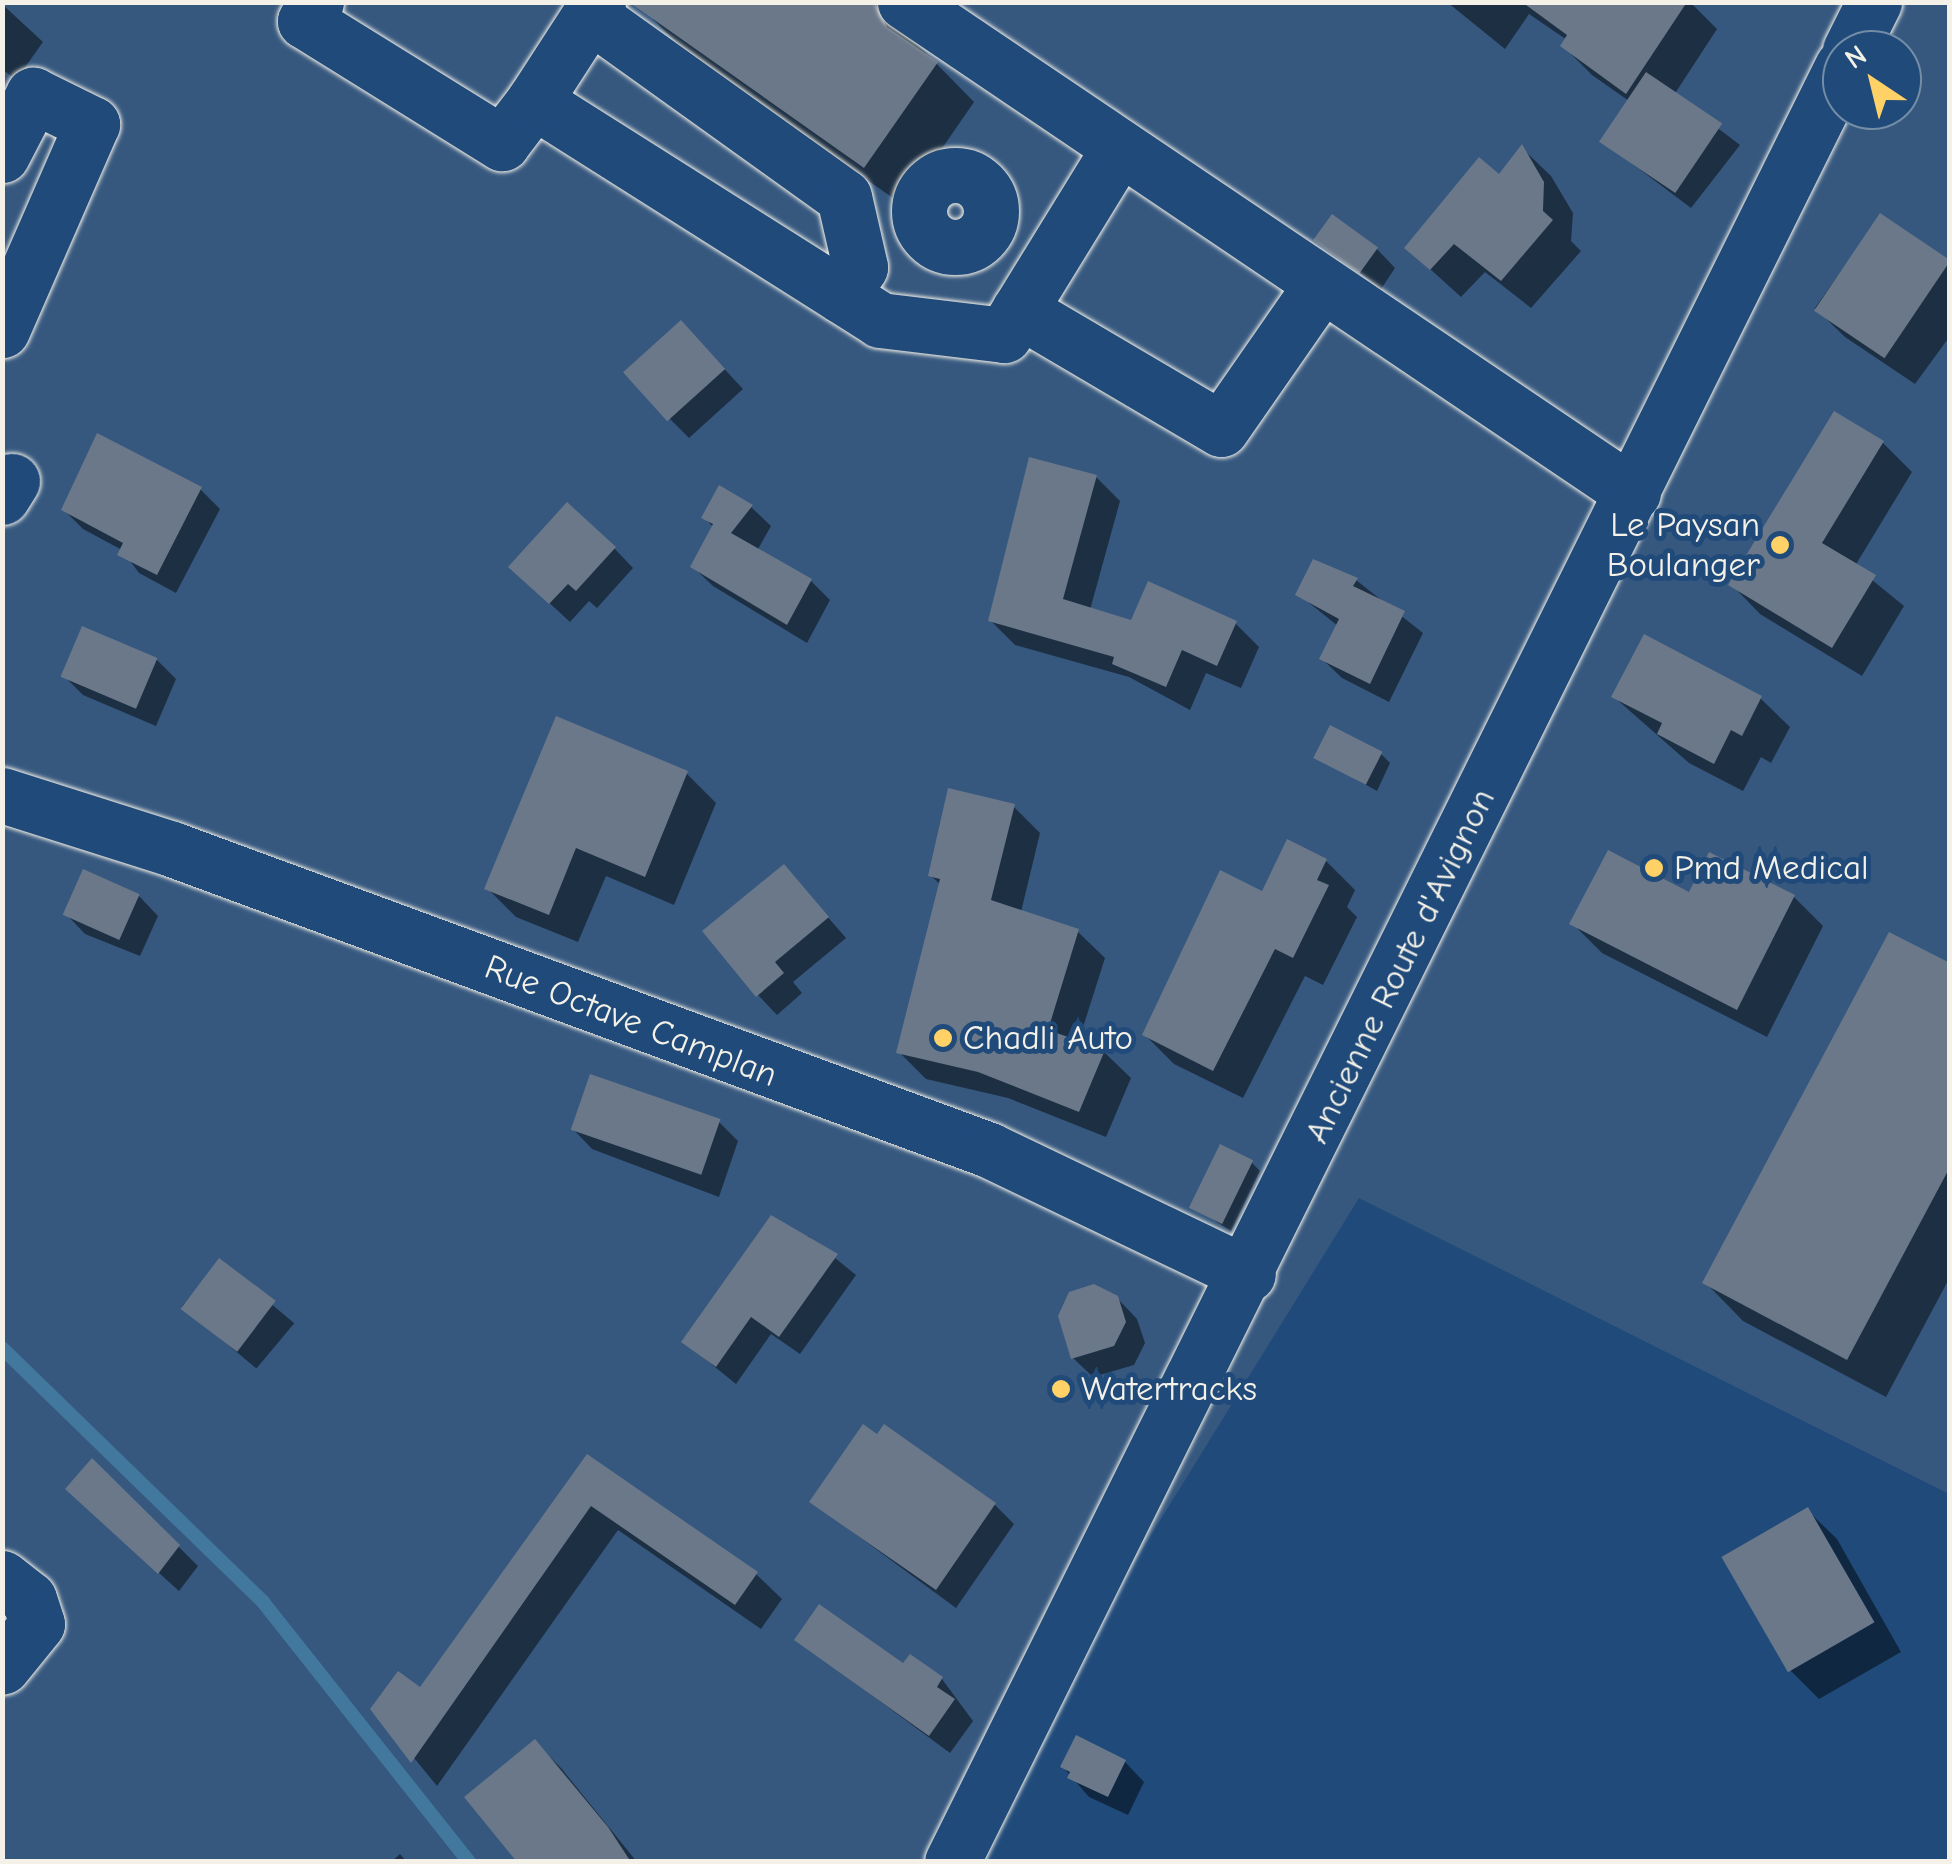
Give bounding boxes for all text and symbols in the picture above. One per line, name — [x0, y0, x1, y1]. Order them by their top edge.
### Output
north arrow — [1822, 30, 1922, 130]
text: N — [1839, 39, 1873, 75]
place label: Le Paysan Boulanger — [1607, 504, 1760, 586]
marker: Le Paysan Boulanger — [1769, 534, 1791, 556]
street label: Ancienne Route d'Avignon — [1296, 782, 1504, 1150]
place label: Pmd Medical — [1674, 847, 1869, 889]
marker: Pmd Medical — [1643, 857, 1665, 879]
street label: Rue Octave Camplan — [479, 946, 783, 1096]
place label: Chadli Auto — [963, 1017, 1133, 1059]
marker: Chadli Auto — [932, 1027, 954, 1049]
place label: Watertracks — [1081, 1368, 1257, 1410]
marker: Watertracks — [1050, 1378, 1072, 1400]

